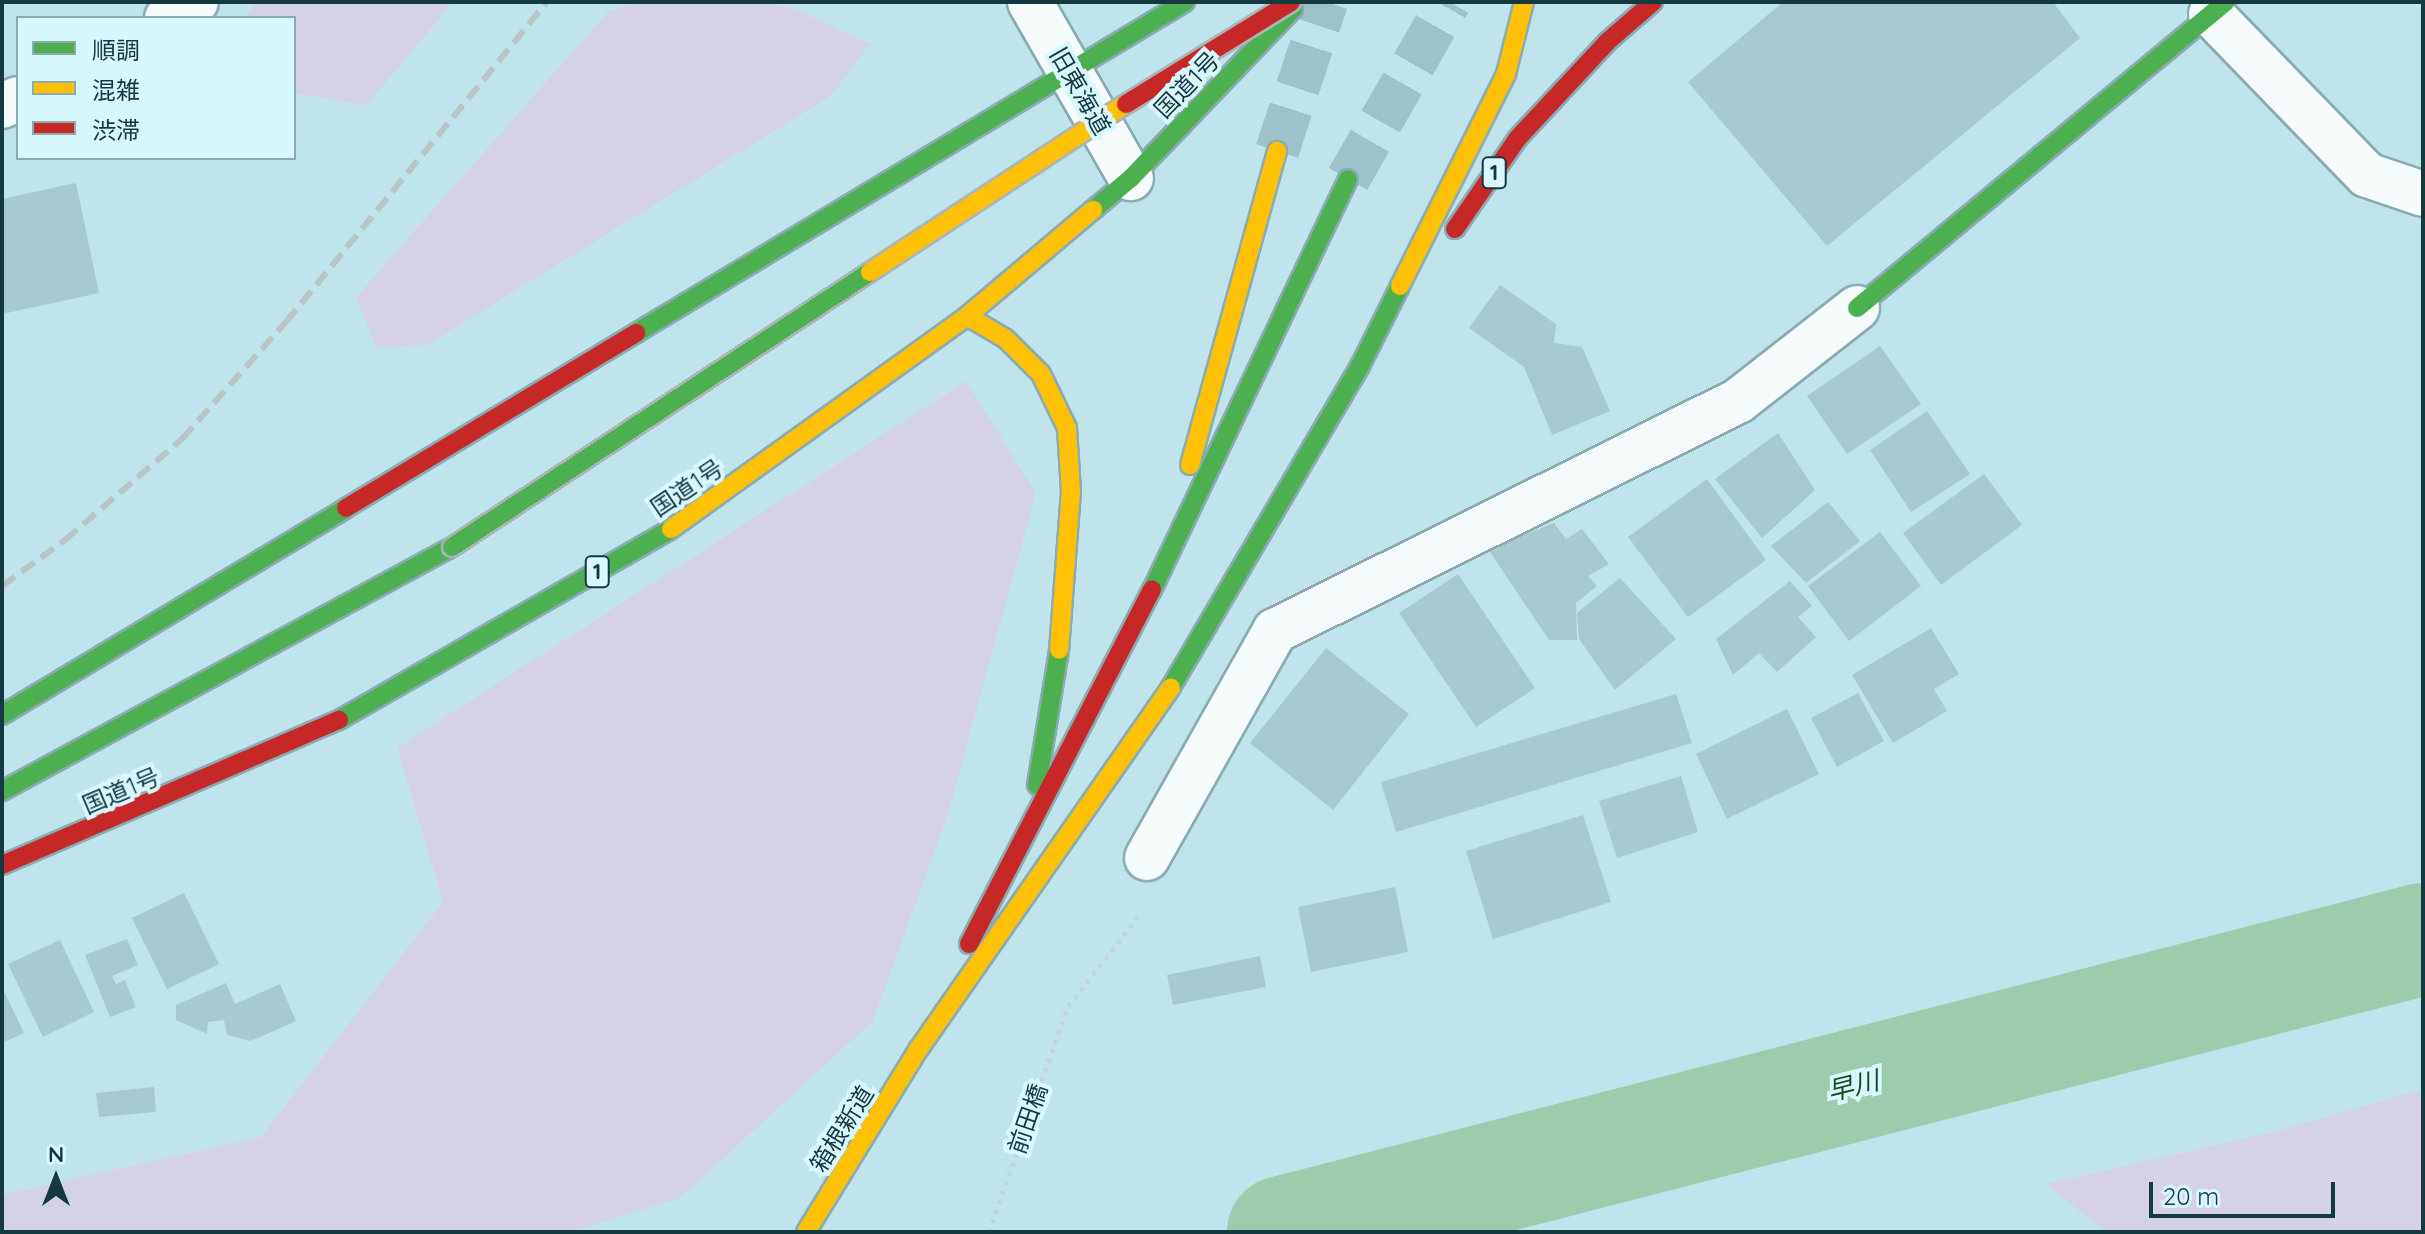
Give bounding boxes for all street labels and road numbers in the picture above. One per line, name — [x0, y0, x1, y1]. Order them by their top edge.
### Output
street label: 旧東海道 — [1044, 42, 1116, 140]
street label: 国道1号 — [1149, 46, 1225, 124]
road number: 1 — [1480, 155, 1508, 191]
street label: 国道1号 — [645, 453, 729, 523]
road number: 1 — [583, 554, 611, 590]
street label: 国道1号 — [78, 762, 164, 820]
street label: 前田橋 — [1003, 1080, 1053, 1158]
street label: 箱根新道 — [804, 1081, 880, 1177]

